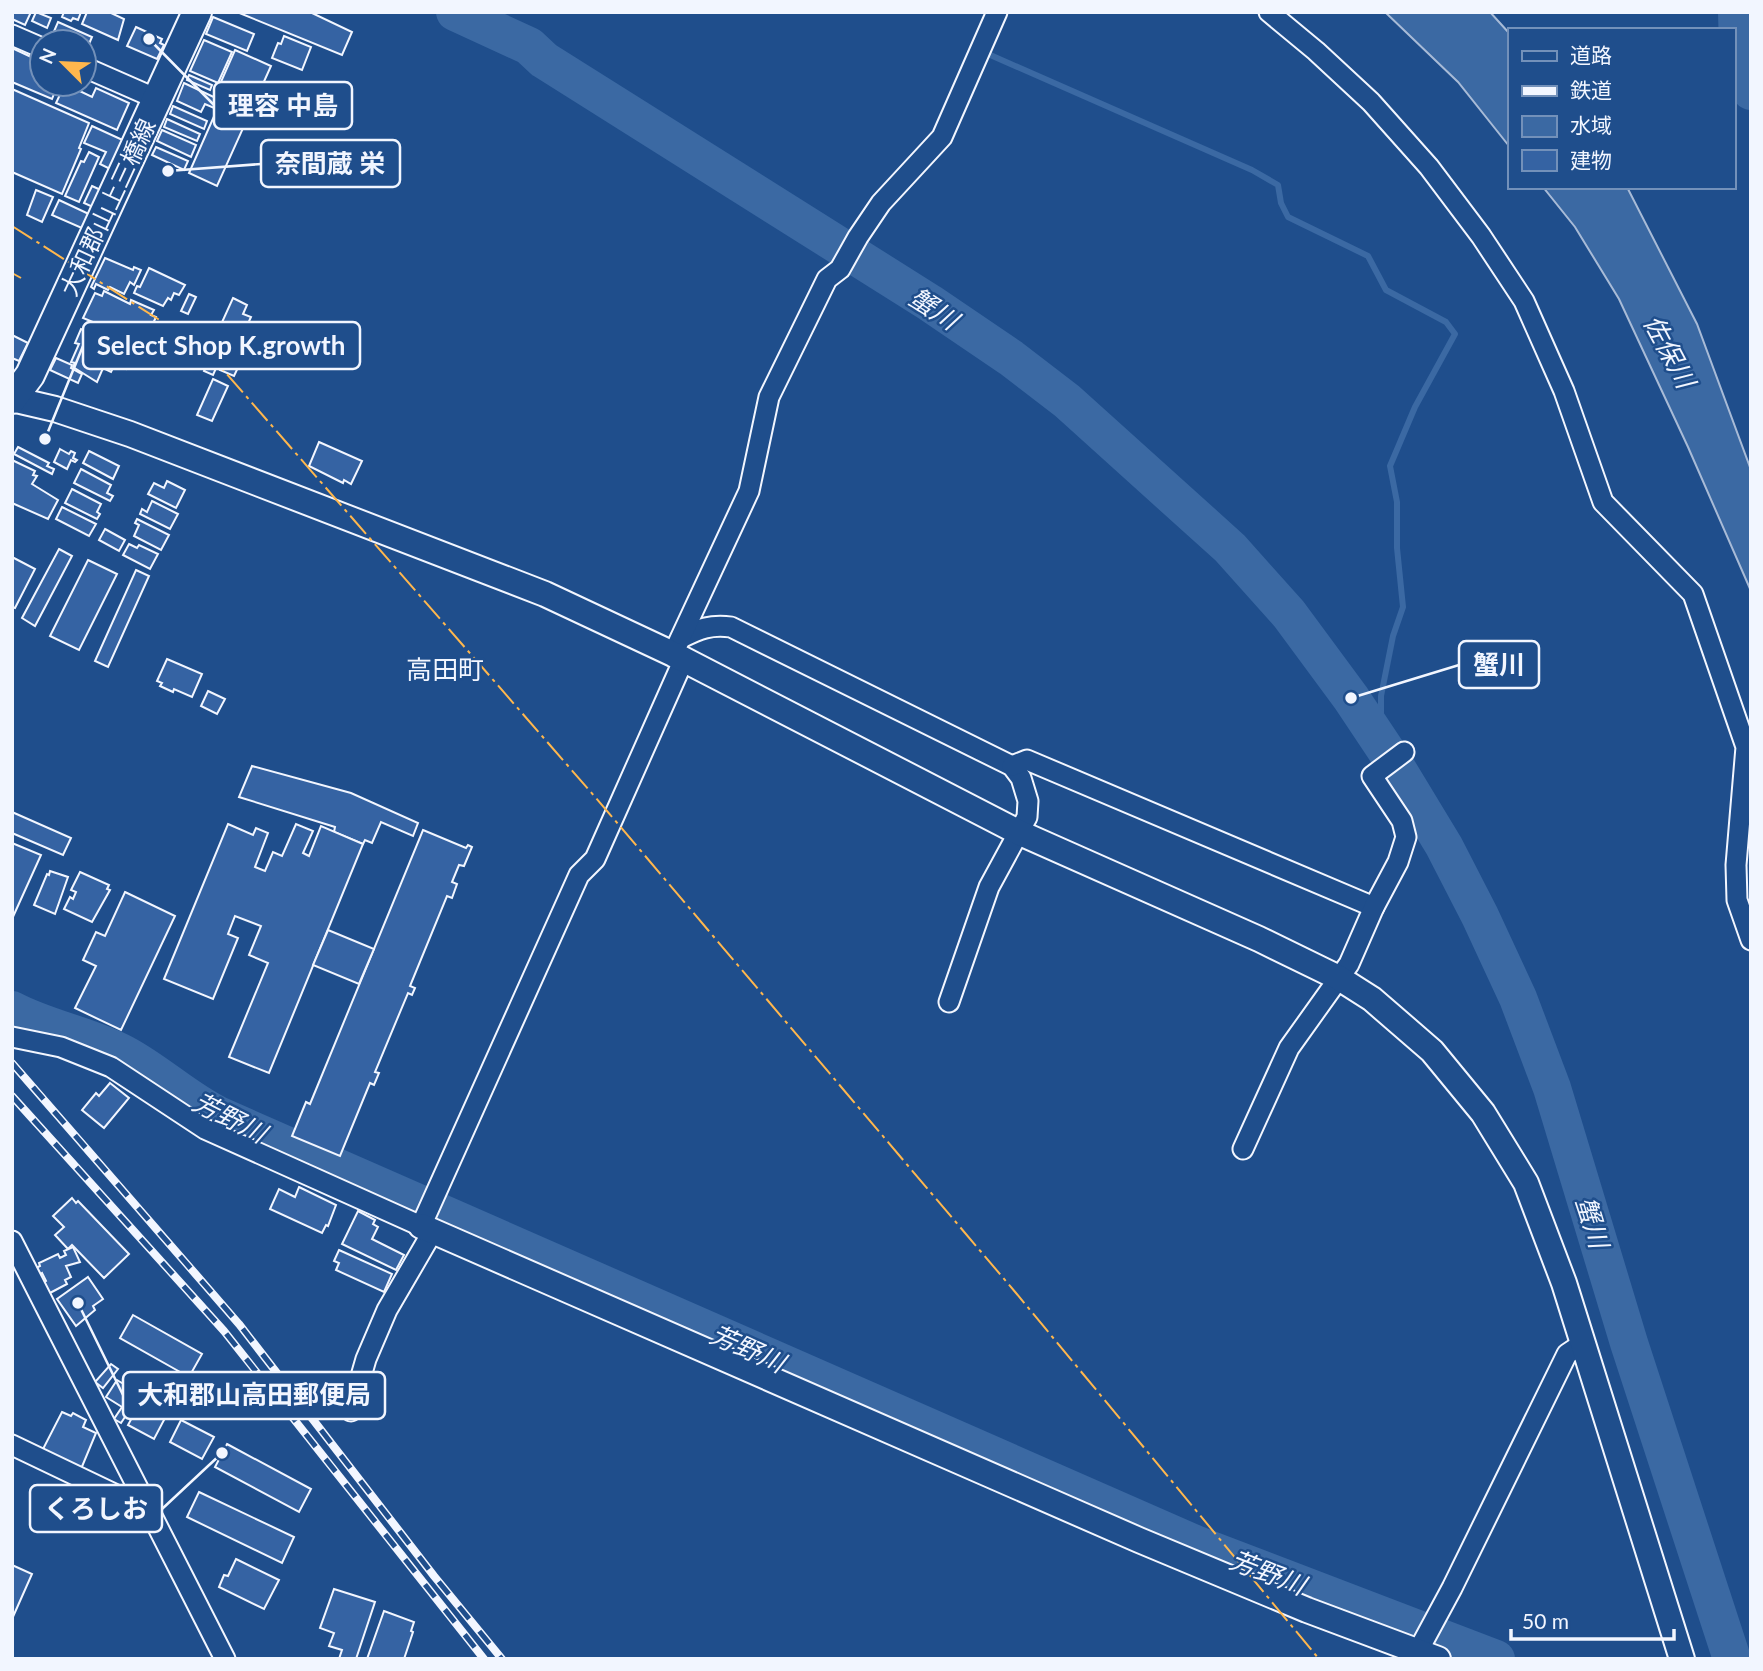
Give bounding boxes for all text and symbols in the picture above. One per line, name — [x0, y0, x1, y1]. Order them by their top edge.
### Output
north arrow — [28, 28, 98, 98]
legend — [1508, 28, 1735, 189]
text: 道路 — [1570, 42, 1612, 67]
text: N — [34, 45, 60, 67]
text: 鉄道 — [1570, 77, 1612, 102]
callout: 理容 中島 — [214, 82, 352, 129]
text: 理容 中島 — [228, 89, 338, 121]
text: 水域 — [1570, 112, 1612, 137]
street label: 大和郡山上三橋線 — [53, 114, 161, 300]
callout: 奈間蔵 栄 — [261, 140, 400, 187]
text: 奈間蔵 栄 — [275, 147, 385, 179]
text: 建物 — [1570, 147, 1612, 172]
water label: 蟹川 — [903, 280, 967, 337]
water label: 佐保川 — [1638, 309, 1704, 396]
callout: Select Shop K.growth — [83, 322, 360, 369]
text: Select Shop K.growth — [97, 329, 345, 361]
callout: 蟹川 — [1459, 641, 1539, 688]
text: 蟹川 — [1473, 648, 1525, 680]
district label: 高田町 — [406, 653, 484, 685]
water label: 芳野川 — [188, 1085, 275, 1150]
water label: 蟹川 — [1570, 1192, 1617, 1254]
water label: 芳野川 — [706, 1318, 793, 1380]
callout: 大和郡山高田郵便局 — [123, 1372, 385, 1419]
text: 大和郡山高田郵便局 — [137, 1378, 371, 1410]
callout: くろしお — [30, 1485, 162, 1532]
text: くろしお — [44, 1492, 148, 1524]
water label: 芳野川 — [1226, 1543, 1313, 1602]
scale bar — [1511, 1598, 1674, 1642]
text: 50 m — [1522, 1608, 1569, 1633]

